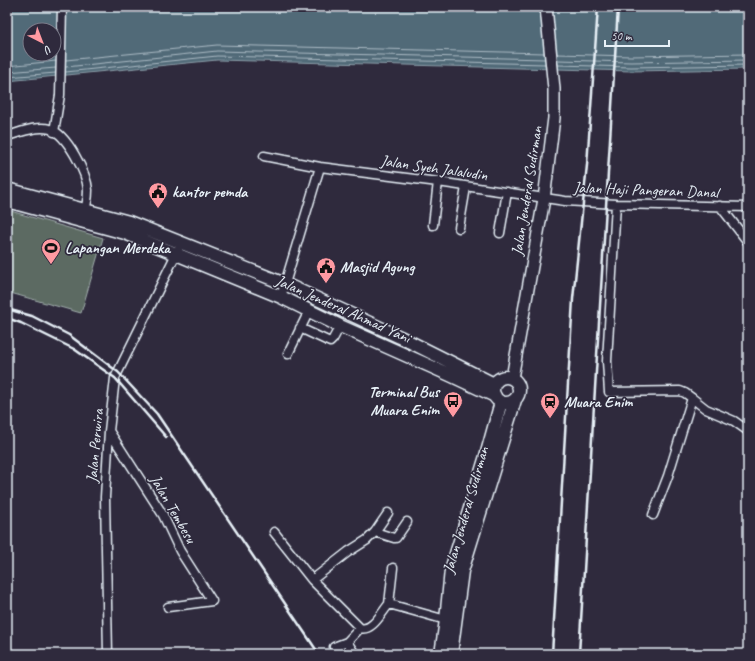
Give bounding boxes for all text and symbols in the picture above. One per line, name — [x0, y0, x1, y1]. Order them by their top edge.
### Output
north arrow — [22, 22, 62, 62]
scale bar — [605, 22, 669, 48]
text: 50 m — [611, 28, 633, 44]
text: U — [40, 42, 55, 58]
street label: Jalan Jenderal Sudirman — [507, 124, 547, 258]
street label: Jalan Syeh Jalaludin — [378, 150, 490, 186]
street label: Jalan Haji Pangeran Danal — [572, 177, 722, 203]
public building icon: kantor pemda — [147, 181, 169, 209]
place label: kantor pemda — [172, 182, 249, 202]
sports icon: Lapangan Merdeka — [40, 237, 62, 265]
place label: Lapangan Merdeka — [65, 238, 171, 258]
public building icon: Masjid Agung — [315, 256, 337, 284]
place label: Masjid Agung — [340, 257, 416, 277]
street label: Jalan Jenderal Ahmad Yani — [272, 270, 415, 349]
place label: Terminal Bus Muara Enim — [368, 382, 441, 420]
bus stop icon: Terminal Bus Muara Enim — [442, 390, 464, 418]
station icon: Muara Enim — [539, 391, 561, 419]
place label: Muara Enim — [564, 392, 633, 412]
street label: Jalan Perwira — [82, 407, 108, 485]
street label: Jalan Jenderal Sudirman — [438, 444, 494, 577]
street label: Jalan Tembesu — [145, 470, 201, 548]

